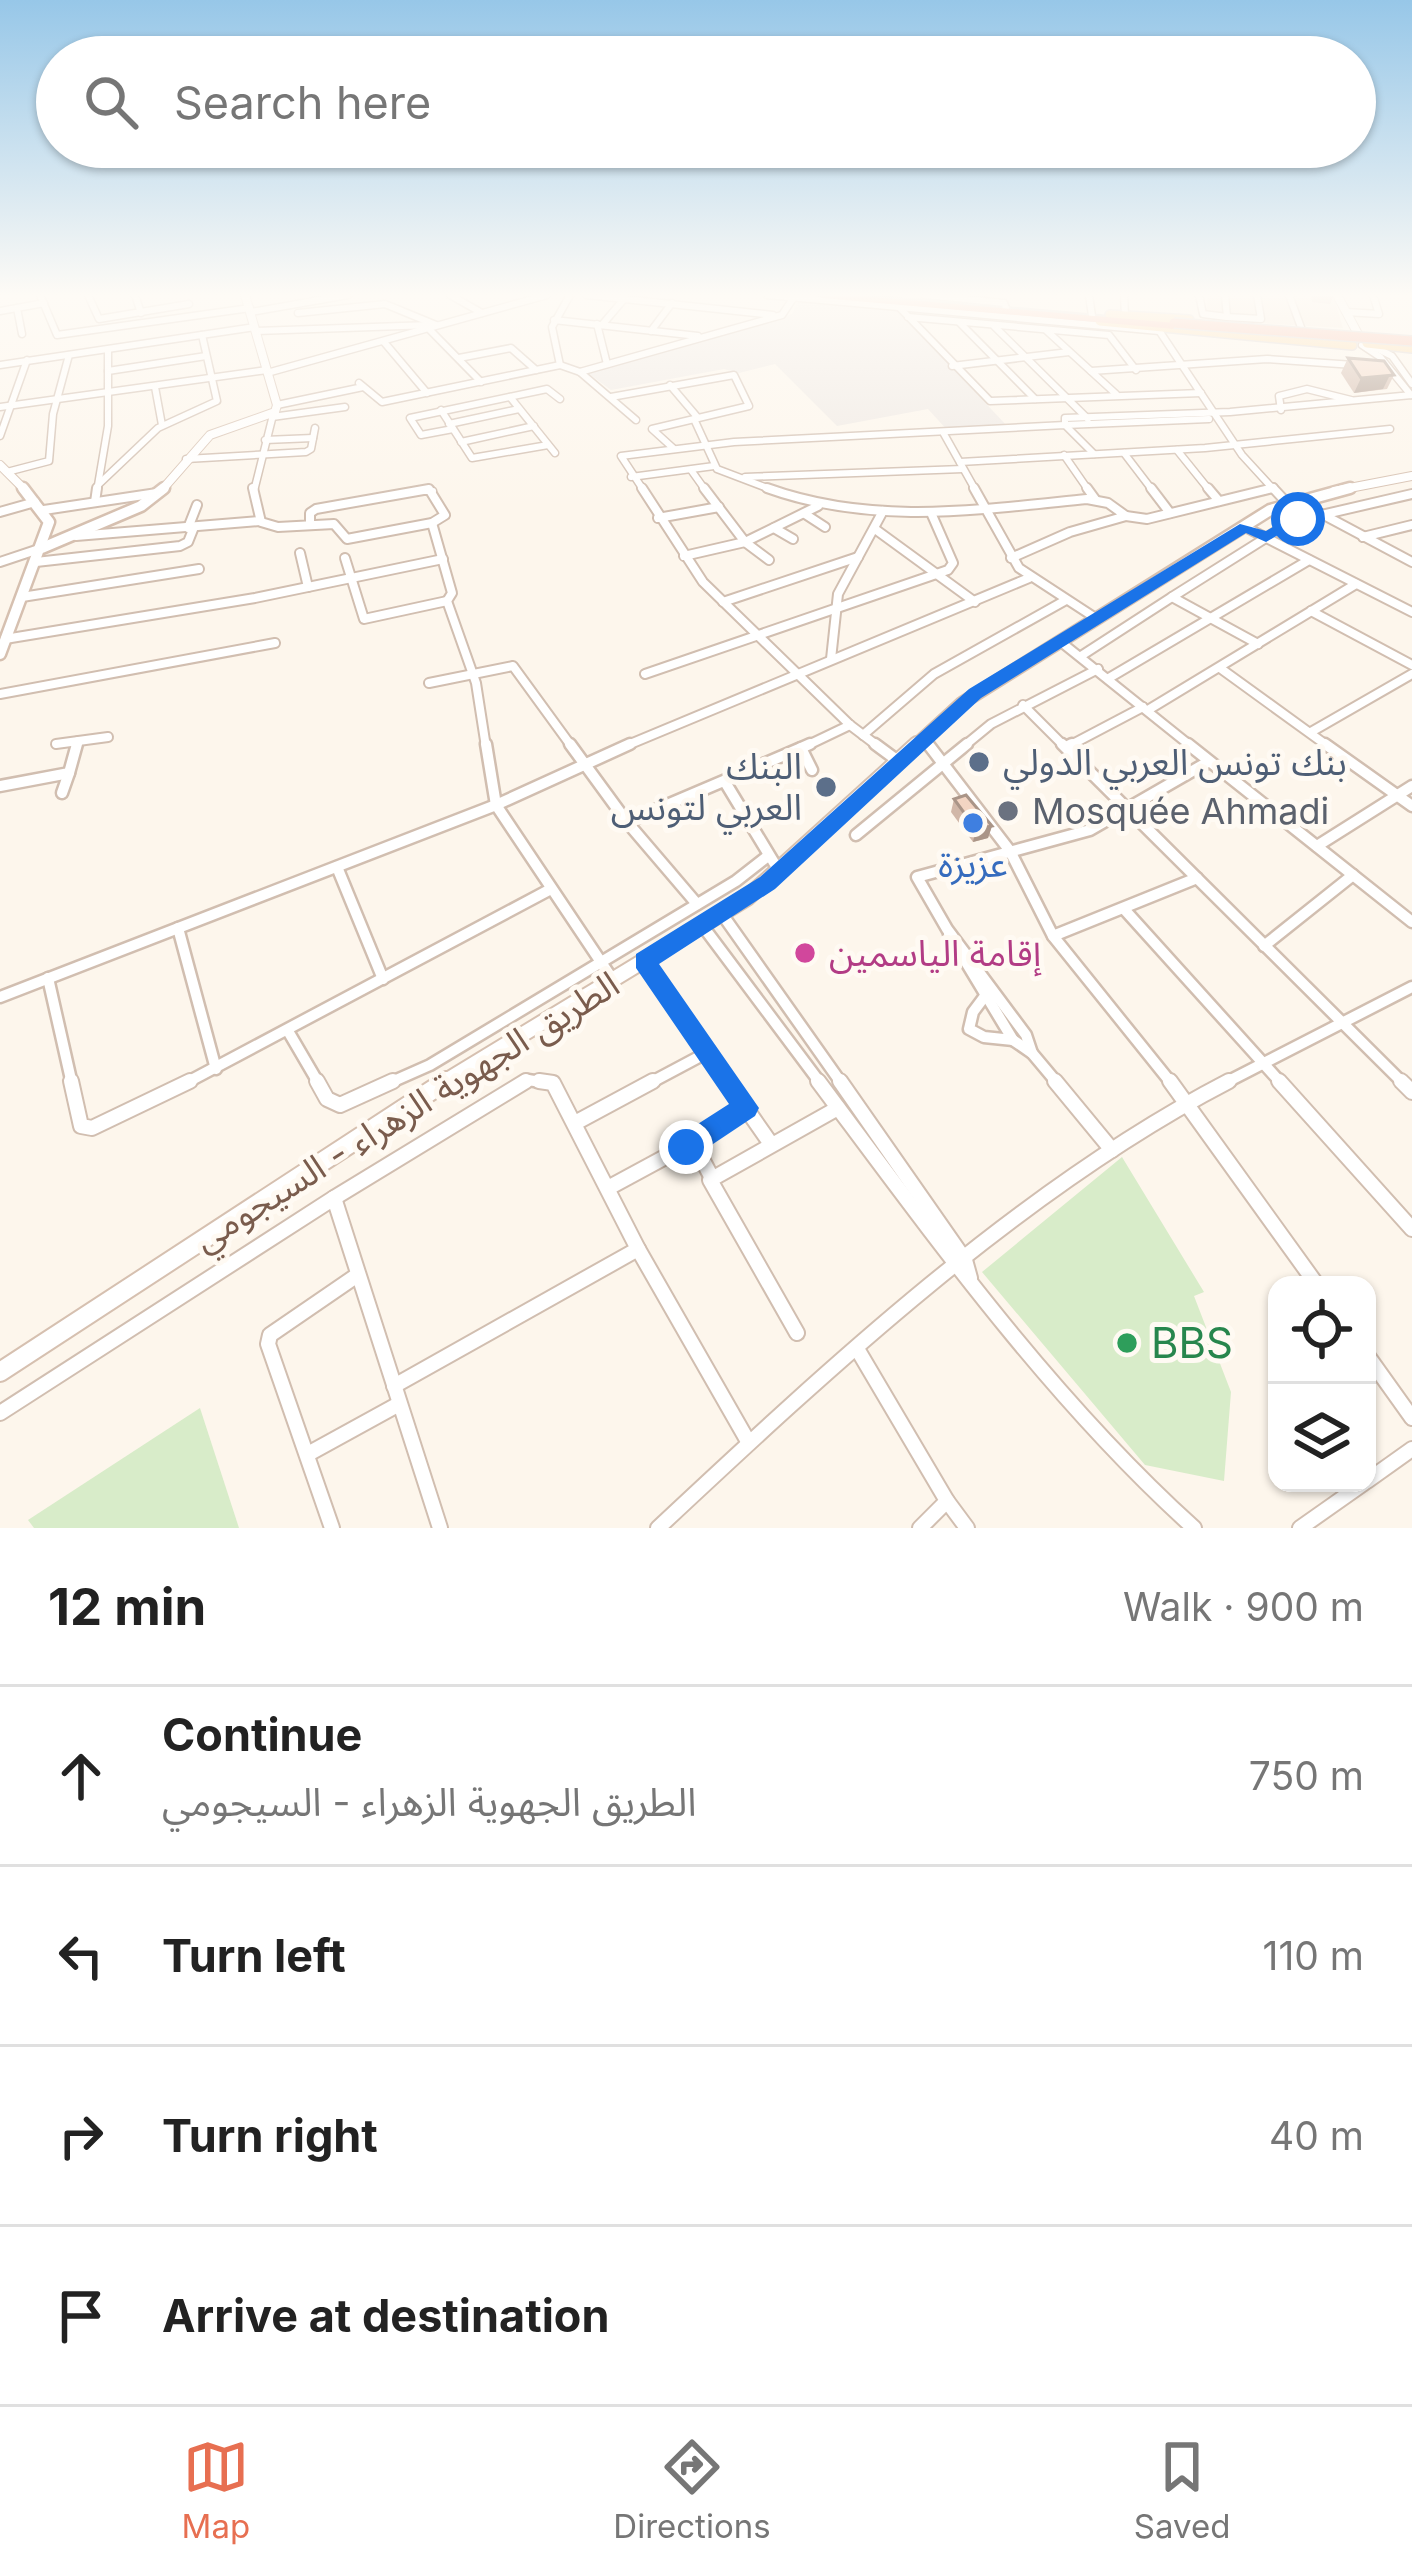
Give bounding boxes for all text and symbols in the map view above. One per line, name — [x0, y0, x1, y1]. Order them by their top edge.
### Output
search box — [36, 36, 1376, 168]
icon: search — [78, 69, 144, 135]
text: Search here — [174, 75, 431, 130]
route start — [1271, 492, 1325, 546]
place label: بنك تونس العربي الدولي — [1003, 740, 1347, 790]
place label: البنك العربي لتونس — [611, 744, 802, 835]
marker: بنك تونس العربي الدولي — [966, 749, 992, 775]
marker: البنك العربي لتونس — [813, 774, 839, 800]
place label: Mosquée Ahmadi — [1032, 789, 1329, 833]
marker: Mosquée Ahmadi — [995, 798, 1021, 824]
marker: عزيزة — [960, 810, 986, 836]
place label: عزيزة — [938, 842, 1008, 886]
place label: إقامة الياسمين — [829, 931, 1041, 977]
marker: إقامة الياسمين — [792, 940, 818, 966]
street label: الطريق الجهوية الزهراء - السيجومي — [185, 962, 630, 1266]
route end — [659, 1120, 713, 1174]
map controls — [1268, 1276, 1376, 1492]
button: locate — [1268, 1276, 1376, 1384]
place label: BBS — [1151, 1317, 1233, 1368]
marker: BBS — [1114, 1330, 1140, 1356]
button: layers — [1268, 1384, 1376, 1492]
text: 12 min — [48, 1576, 206, 1637]
text: Walk · 900 m — [1123, 1583, 1364, 1630]
text: Continue — [162, 1707, 362, 1762]
icon: ahead — [48, 1743, 114, 1809]
text: 750 m — [1249, 1752, 1364, 1799]
text: الطريق الجهوية الزهراء - السيجومي — [162, 1778, 696, 1825]
icon: left — [48, 1923, 114, 1989]
text: Turn left — [162, 1928, 346, 1983]
text: 110 m — [1263, 1932, 1364, 1979]
icon: right — [48, 2103, 114, 2169]
text: Turn right — [162, 2108, 378, 2163]
text: 40 m — [1269, 2112, 1364, 2159]
icon: arrive — [48, 2283, 114, 2349]
text: Arrive at destination — [162, 2288, 609, 2343]
tab: Map — [182, 2434, 250, 2546]
tab: Directions — [613, 2434, 771, 2546]
tab: Saved — [1134, 2434, 1230, 2546]

